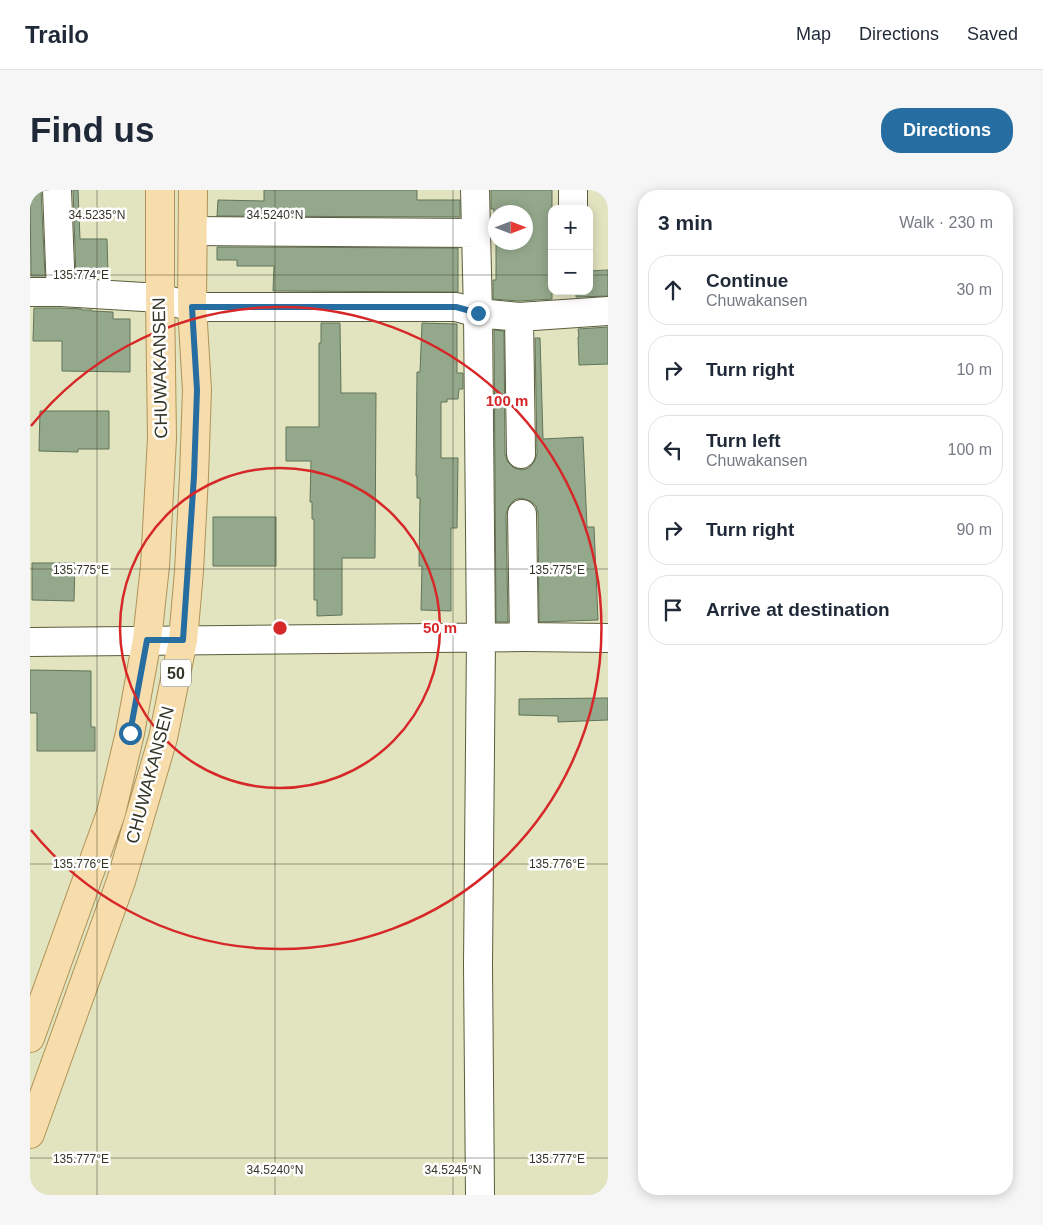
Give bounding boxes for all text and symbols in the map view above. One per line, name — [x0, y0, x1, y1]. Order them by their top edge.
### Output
text: Trailo — [25, 21, 89, 48]
text: Map — [796, 24, 831, 44]
text: Directions — [859, 24, 939, 44]
text: Saved — [967, 24, 1018, 44]
button: Directions — [881, 108, 1013, 153]
text: Find us — [30, 110, 154, 149]
north arrow — [488, 205, 533, 250]
map controls — [548, 205, 593, 295]
button: + — [548, 205, 593, 250]
text: 34.5235°N — [69, 208, 125, 222]
text: 34.5240°N — [247, 208, 303, 222]
text: 3 min — [658, 211, 713, 234]
text: Walk · 230 m — [899, 214, 993, 231]
button: − — [548, 250, 593, 295]
text: 135.774°E — [53, 268, 109, 282]
text: Continue — [706, 270, 788, 291]
icon: ahead — [659, 276, 687, 304]
text: 30 m — [956, 281, 992, 298]
text: Chuwakansen — [706, 292, 807, 309]
street label: CHUWAKANSEN — [149, 297, 171, 439]
route end — [467, 302, 490, 325]
icon: right — [659, 356, 687, 384]
text: Turn right — [706, 359, 794, 380]
text: 10 m — [956, 361, 992, 378]
text: 100 m — [486, 392, 528, 409]
text: Turn left — [706, 430, 781, 451]
icon: left — [659, 436, 687, 464]
text: 100 m — [948, 441, 992, 458]
text: Chuwakansen — [706, 452, 807, 469]
icon: right — [659, 516, 687, 544]
text: Turn right — [706, 519, 794, 540]
text: 90 m — [956, 521, 992, 538]
text: 135.775°E — [53, 563, 109, 577]
text: 135.775°E — [529, 563, 585, 577]
icon: arrive — [659, 596, 687, 624]
text: Arrive at destination — [706, 599, 890, 620]
centre of rings — [271, 619, 289, 637]
text: 50 m — [423, 619, 457, 636]
road number: 50 — [161, 659, 191, 686]
street label: CHUWAKANSEN — [122, 704, 178, 846]
route start — [119, 722, 142, 745]
text: 135.776°E — [53, 857, 109, 871]
text: 135.776°E — [529, 857, 585, 871]
text: 135.777°E — [53, 1152, 109, 1166]
text: 135.777°E — [529, 1152, 585, 1166]
text: 34.5240°N — [247, 1163, 303, 1177]
text: 34.5245°N — [425, 1163, 481, 1177]

